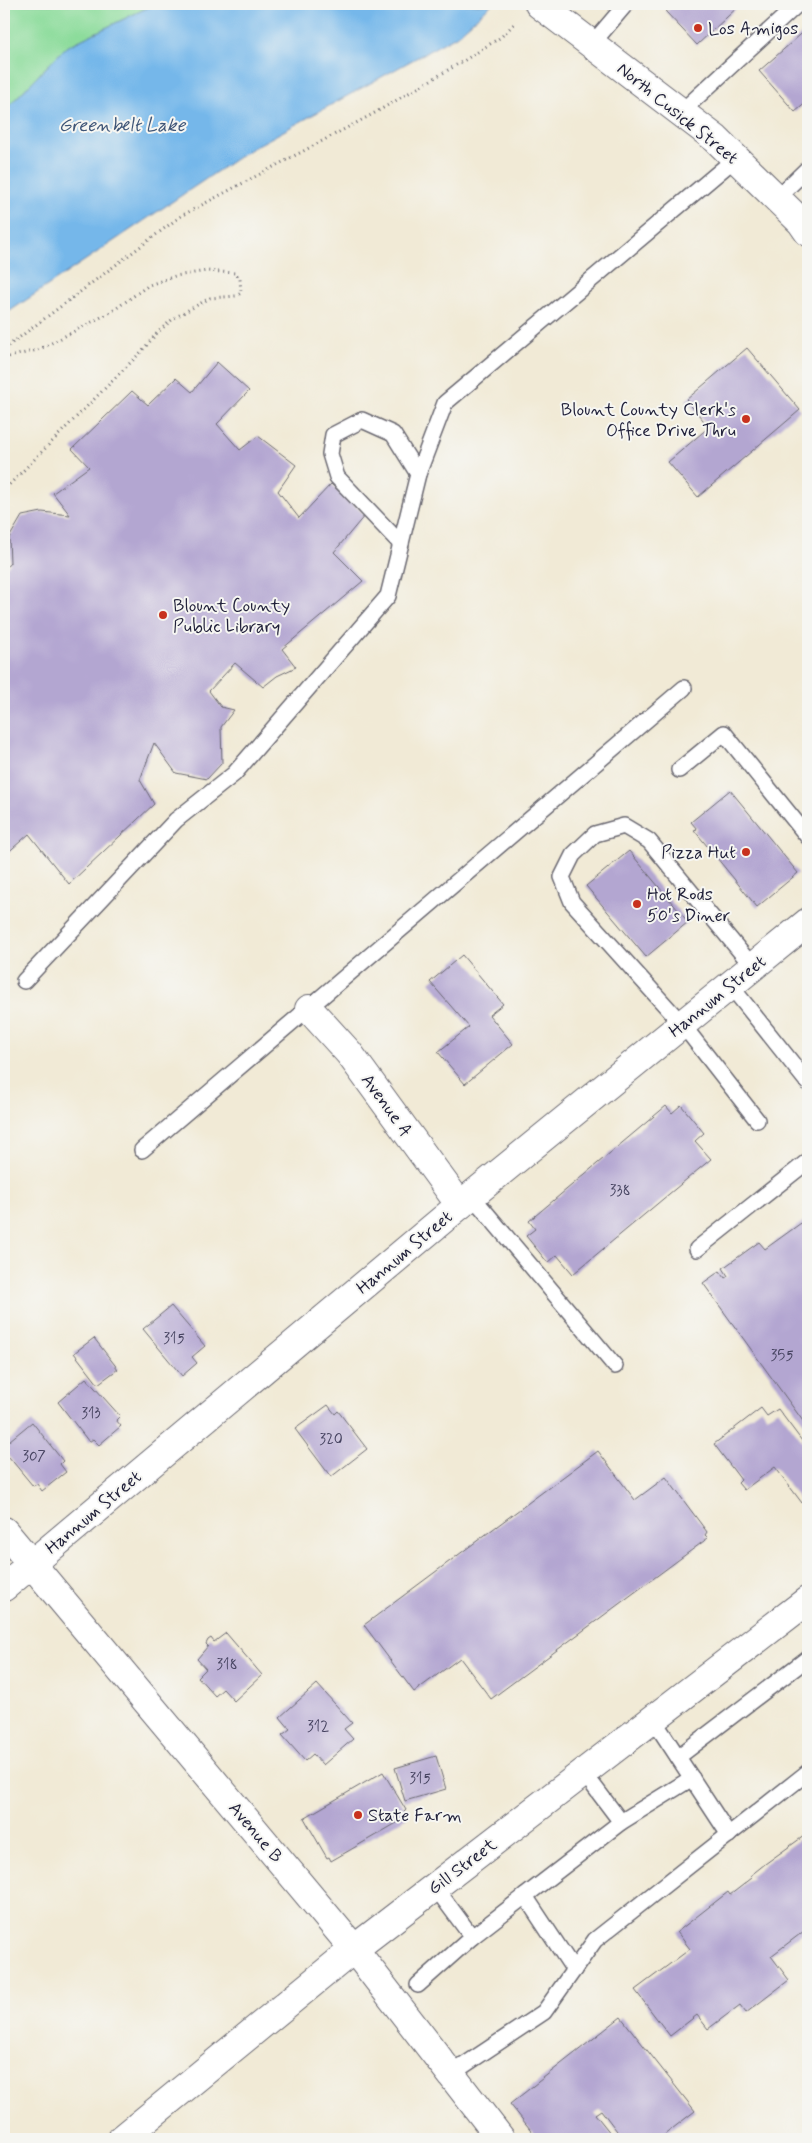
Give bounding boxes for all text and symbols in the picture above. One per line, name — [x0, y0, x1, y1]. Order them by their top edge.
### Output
place label: Los Amigos — [708, 17, 798, 41]
marker: Los Amigos — [692, 22, 704, 34]
street label: North Cusick Street — [612, 57, 743, 170]
water label: Greenbelt Lake — [59, 113, 187, 138]
place label: Blount County Clerk's Office Drive Thru — [561, 398, 736, 443]
marker: Blount County Clerk's Office Drive Thru — [740, 413, 752, 425]
place label: Blount County Public Library — [173, 594, 290, 639]
marker: Blount County Public Library — [157, 609, 169, 621]
place label: Pizza Hut — [661, 841, 736, 865]
marker: Pizza Hut — [740, 846, 752, 858]
place label: Hot Rods 50's Diner — [647, 883, 731, 928]
marker: Hot Rods 50's Diner — [631, 898, 643, 910]
street label: Hannum Street — [664, 950, 771, 1043]
street label: Avenue A — [355, 1069, 417, 1142]
house number: 338 — [609, 1181, 631, 1201]
street label: Hannum Street — [351, 1205, 458, 1300]
house number: 315 — [163, 1329, 185, 1349]
house number: 355 — [770, 1346, 794, 1366]
house number: 313 — [81, 1404, 101, 1424]
house number: 320 — [319, 1430, 343, 1450]
house number: 307 — [22, 1447, 46, 1467]
street label: Hannum Street — [40, 1465, 147, 1560]
house number: 318 — [216, 1655, 238, 1675]
house number: 312 — [307, 1717, 329, 1737]
house number: 315 — [409, 1769, 431, 1789]
street label: Avenue B — [223, 1797, 288, 1868]
place label: State Farm — [368, 1804, 462, 1828]
marker: State Farm — [352, 1809, 364, 1821]
street label: Gill Street — [423, 1833, 502, 1901]

